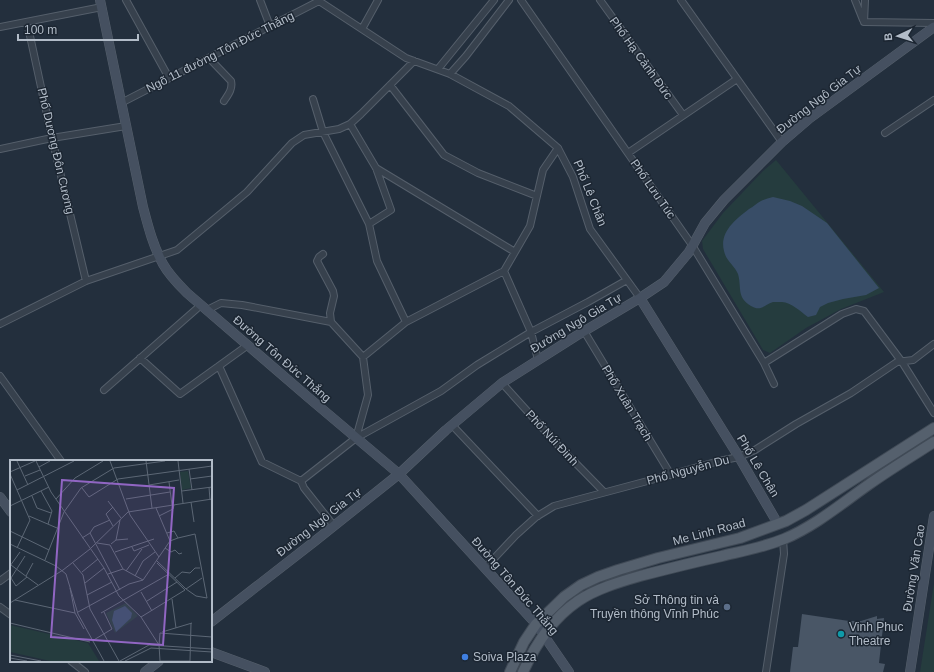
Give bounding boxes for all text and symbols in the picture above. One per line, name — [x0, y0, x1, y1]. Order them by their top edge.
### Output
street label: Ngõ 11 đường Tôn Đức Thắng — [143, 8, 296, 95]
street label: Phố Hạ Cảnh Đức — [607, 14, 675, 102]
scale bar — [18, 16, 138, 42]
north arrow — [878, 16, 918, 56]
text: 100 m — [24, 23, 57, 37]
text: B — [882, 32, 894, 41]
street label: Đường Ngô Gia Tự — [774, 62, 864, 136]
street label: Phố Dương Đôn Cương — [35, 86, 77, 216]
street label: Phố Lưu Túc — [627, 157, 679, 221]
street label: Phố Lê Chân — [570, 158, 610, 228]
street label: Đường Ngô Gia Tự — [528, 290, 624, 356]
street label: Đường Tôn Đức Thắng — [230, 312, 334, 405]
street label: Phố Xuân Trạch — [599, 363, 655, 443]
street label: Phố Núi Đinh — [523, 407, 581, 469]
street label: Phố Lê Chân — [734, 432, 782, 500]
street label: Phố Nguyễn Du — [645, 451, 731, 488]
inset map — [10, 460, 212, 662]
street label: Đường Ngô Gia Tự — [274, 485, 364, 559]
street label: Me Linh Road — [671, 516, 747, 548]
street label: Đường Văn Cao — [900, 523, 928, 613]
street label: Đường Tôn Đức Thắng — [469, 534, 562, 638]
place label: Sở Thông tin và Truyền thông Vĩnh Phúc — [590, 593, 719, 621]
marker: Sở Thông tin và Truyền thông Vĩnh Phúc — [722, 602, 732, 612]
place label: Vinh Phuc Theatre — [849, 620, 904, 648]
marker: Vinh Phuc Theatre — [836, 629, 846, 639]
place label: Soiva Plaza — [473, 650, 537, 664]
marker: Soiva Plaza — [460, 652, 470, 662]

